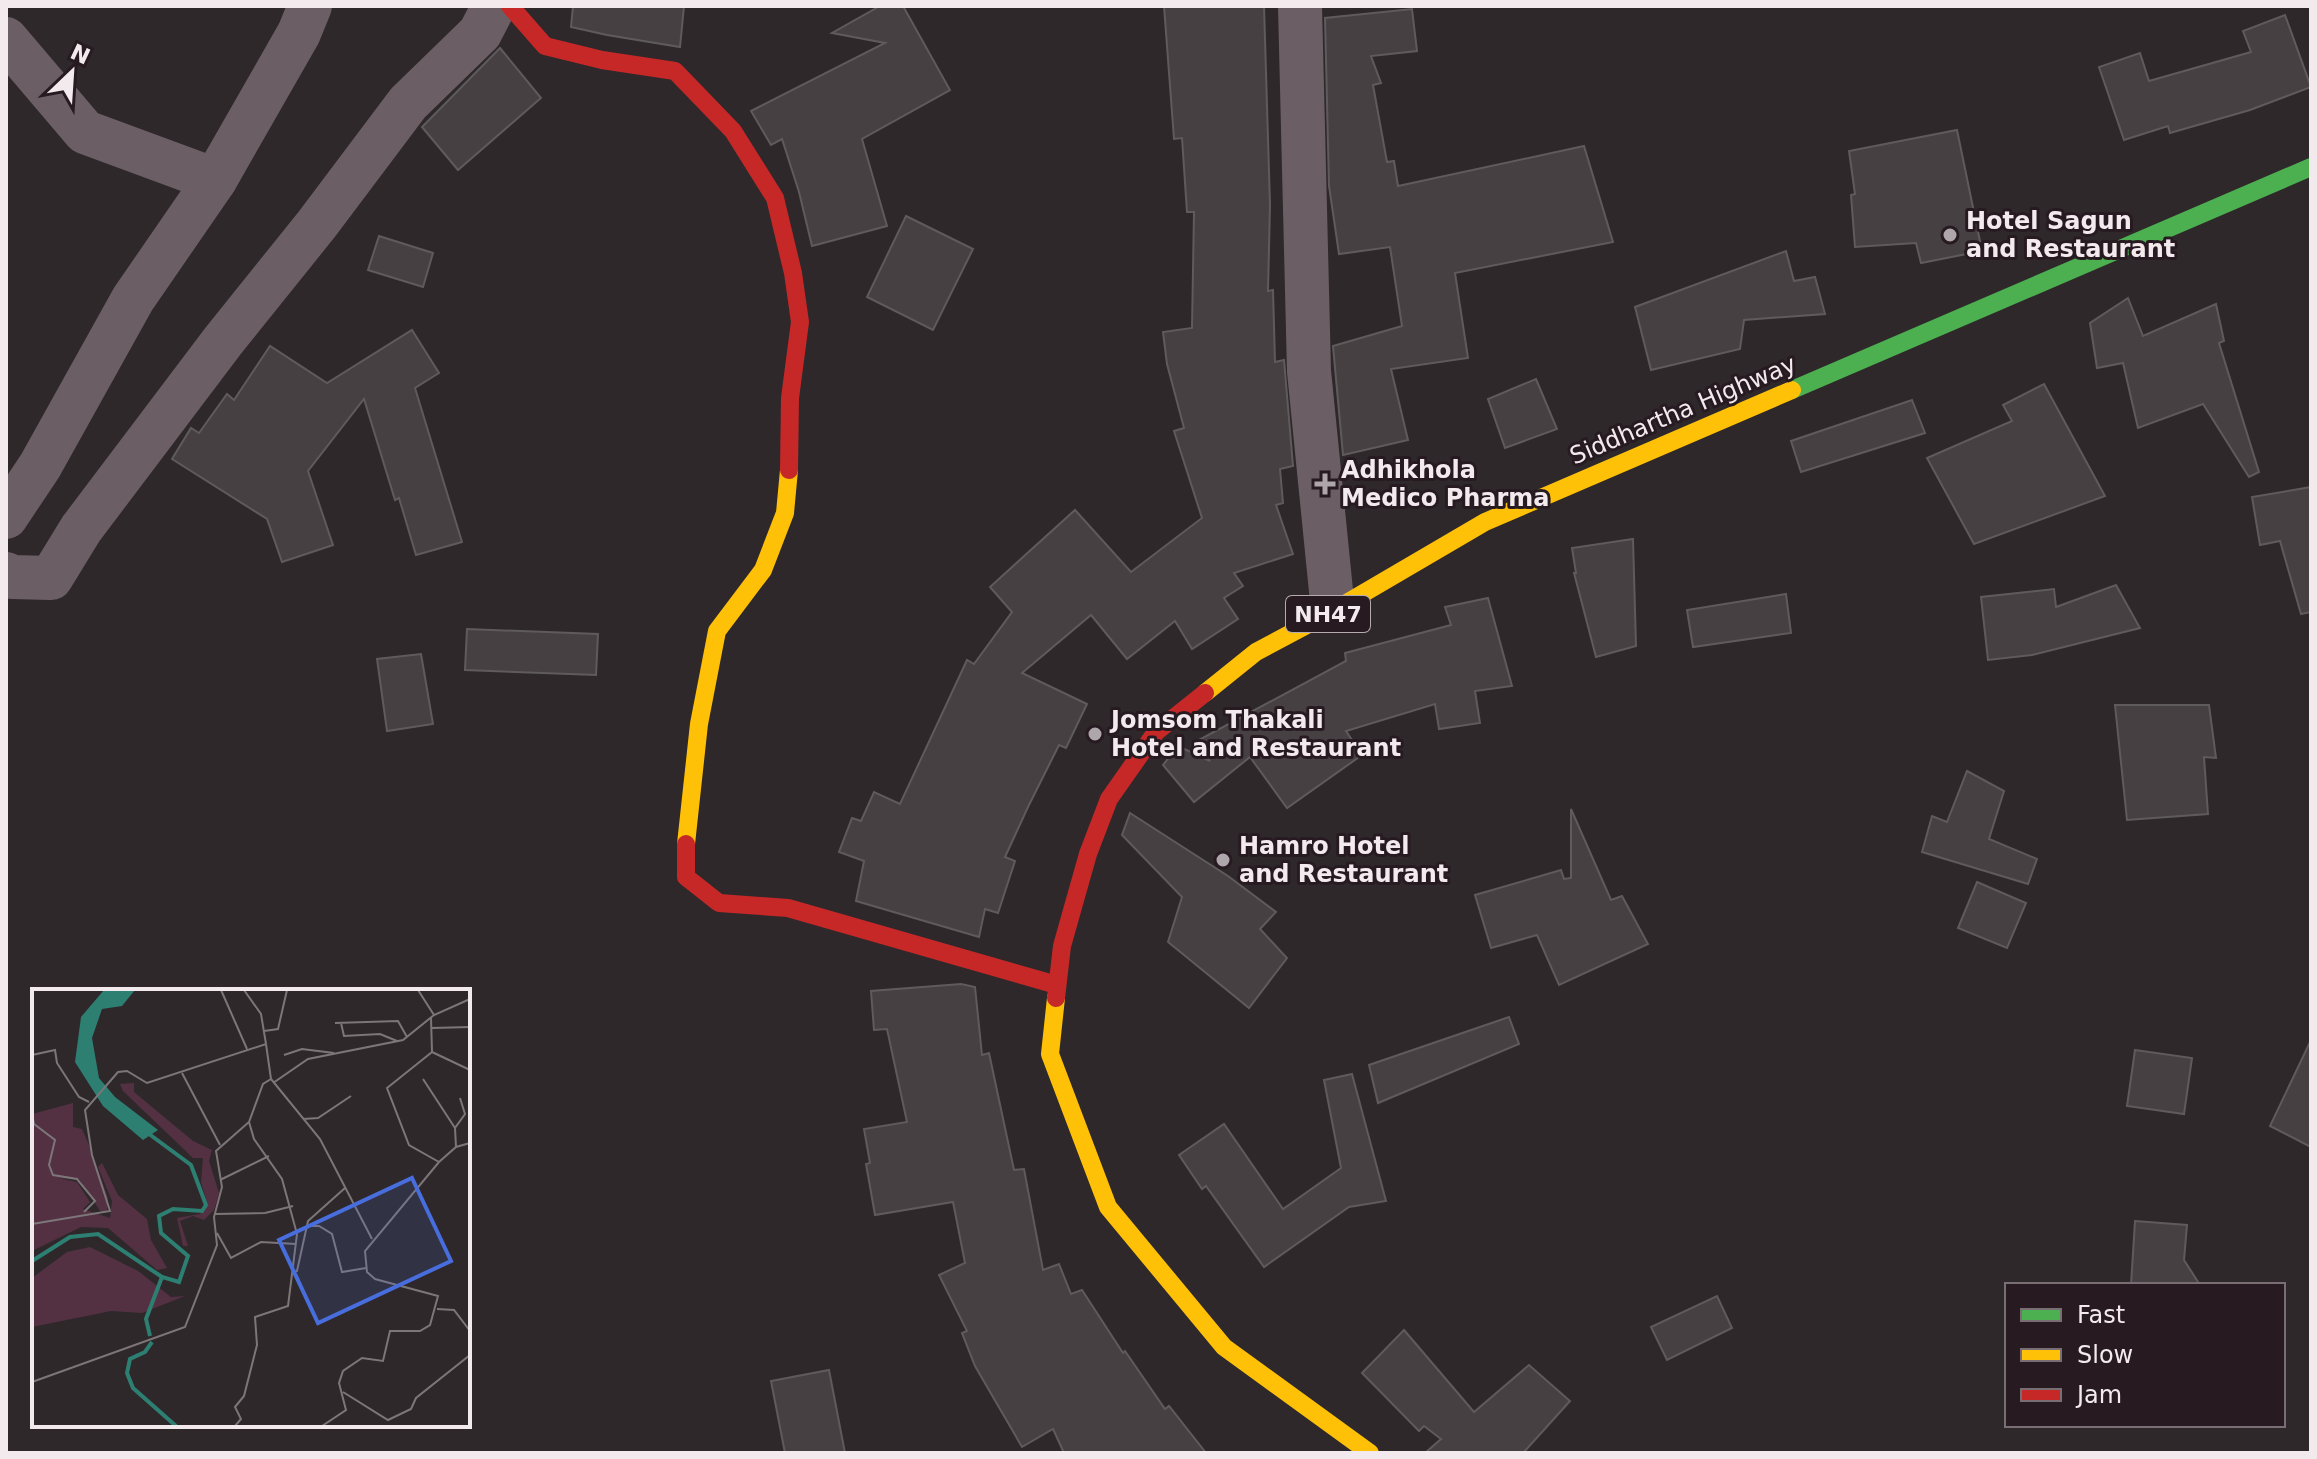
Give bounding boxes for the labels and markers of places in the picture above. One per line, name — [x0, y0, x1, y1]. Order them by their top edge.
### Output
place label: Hotel Sagun and Restaurant — [1966, 207, 2175, 263]
marker: Hotel Sagun and Restaurant — [1941, 226, 1959, 244]
place label: Adhikhola Medico Pharma — [1341, 456, 1550, 512]
marker: Adhikhola Medico Pharma — [1316, 475, 1334, 493]
place label: Jomsom Thakali Hotel and Restaurant — [1109, 706, 1401, 762]
marker: Jomsom Thakali Hotel and Restaurant — [1086, 725, 1104, 743]
place label: Hamro Hotel and Restaurant — [1239, 832, 1448, 888]
marker: Hamro Hotel and Restaurant — [1214, 851, 1232, 869]

